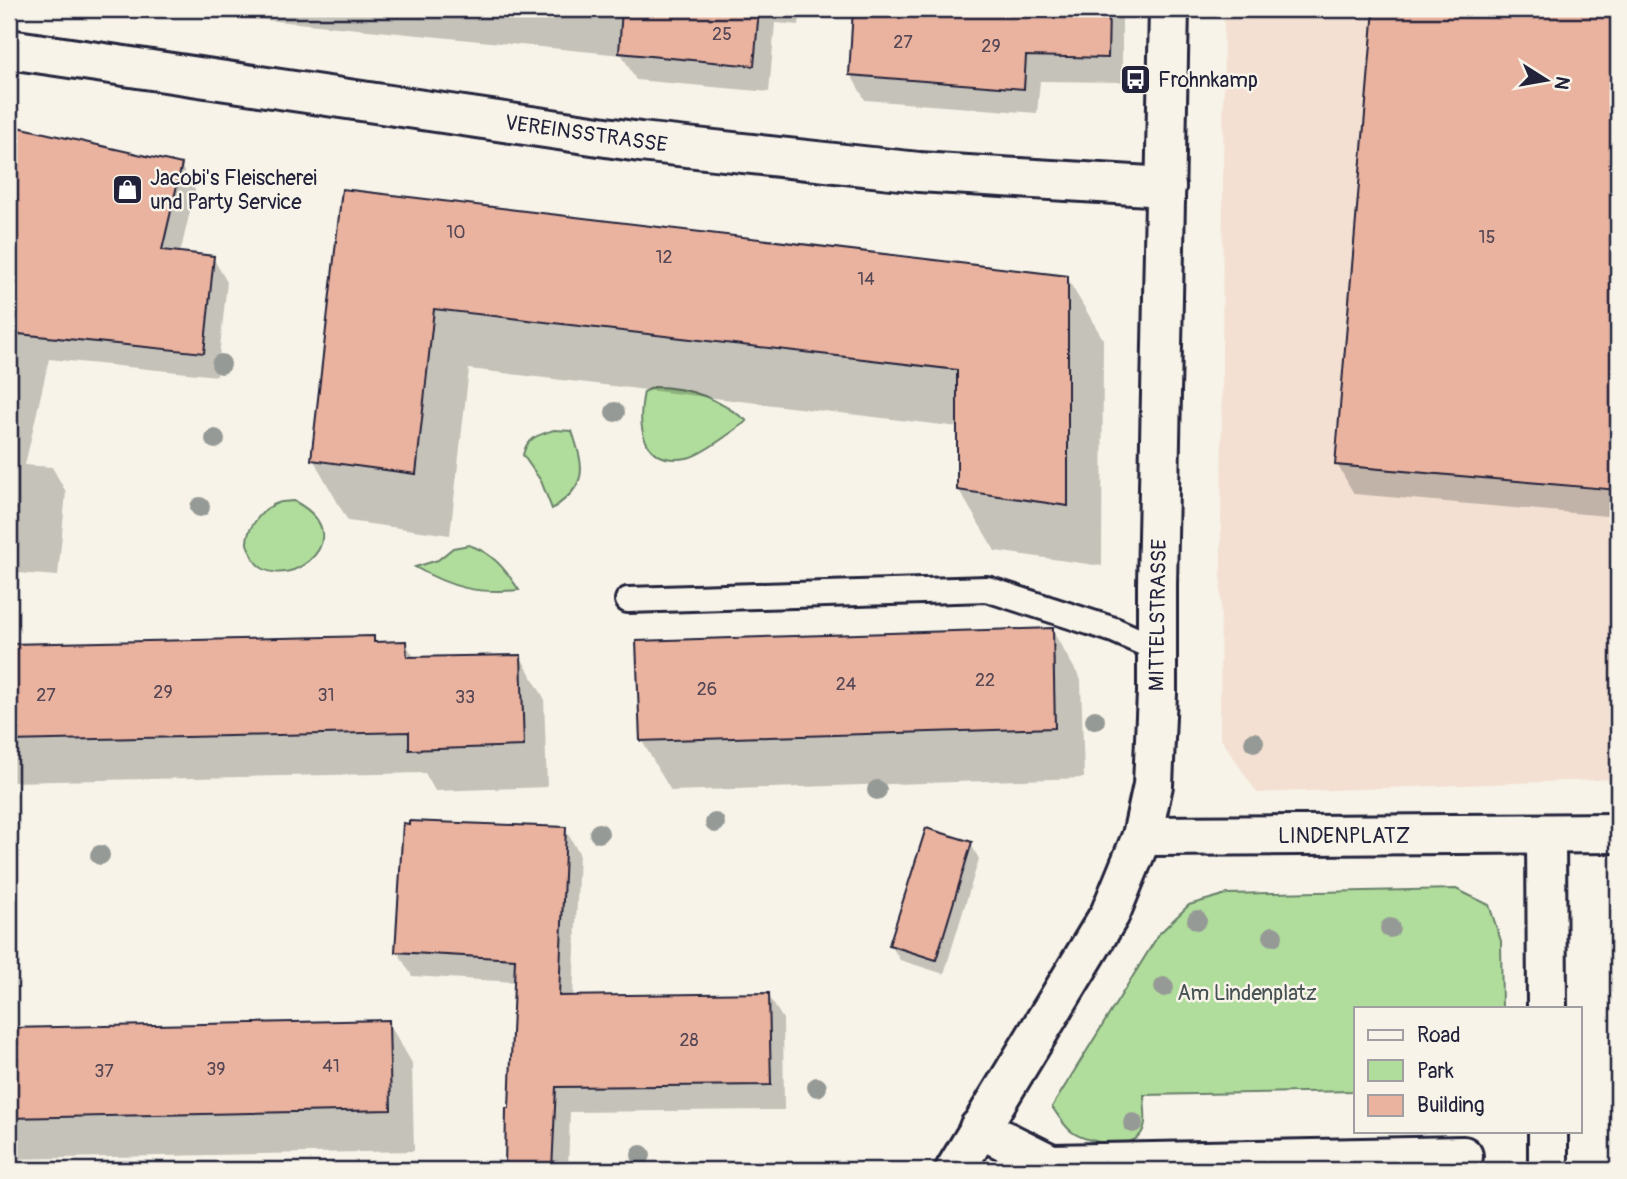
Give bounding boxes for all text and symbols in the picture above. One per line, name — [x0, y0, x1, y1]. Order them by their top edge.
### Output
house number: 25 — [712, 23, 732, 46]
house number: 27 — [893, 31, 913, 54]
house number: 29 — [981, 35, 1001, 58]
north arrow — [1512, 46, 1582, 116]
bus stop icon: Frohnkamp — [1118, 63, 1152, 97]
place label: Frohnkamp — [1158, 67, 1258, 94]
text: N — [1549, 74, 1575, 92]
street label: VEREINSSTRASSE — [503, 109, 669, 159]
place label: Jacobi's Fleischerei und Party Service — [150, 165, 317, 216]
shop icon: Jacobi's Fleischerei und Party Service — [110, 173, 144, 207]
house number: 10 — [446, 221, 466, 244]
house number: 15 — [1479, 226, 1495, 249]
house number: 12 — [655, 246, 673, 269]
house number: 14 — [857, 268, 875, 291]
street label: MITTELSTRASSE — [1143, 539, 1173, 691]
house number: 22 — [975, 669, 995, 692]
house number: 24 — [836, 673, 857, 696]
house number: 26 — [697, 678, 717, 701]
house number: 29 — [153, 681, 173, 704]
house number: 27 — [36, 684, 56, 707]
house number: 31 — [317, 684, 335, 707]
house number: 33 — [455, 686, 475, 709]
street label: LINDENPLATZ — [1278, 823, 1410, 850]
park label: Am Lindenplatz — [1177, 980, 1317, 1007]
legend — [1354, 1007, 1582, 1134]
text: Road — [1417, 1022, 1461, 1049]
house number: 28 — [679, 1029, 699, 1052]
house number: 41 — [322, 1055, 340, 1078]
house number: 39 — [206, 1058, 226, 1081]
text: Park — [1417, 1058, 1454, 1085]
house number: 37 — [94, 1060, 114, 1083]
text: Building — [1417, 1092, 1484, 1119]

